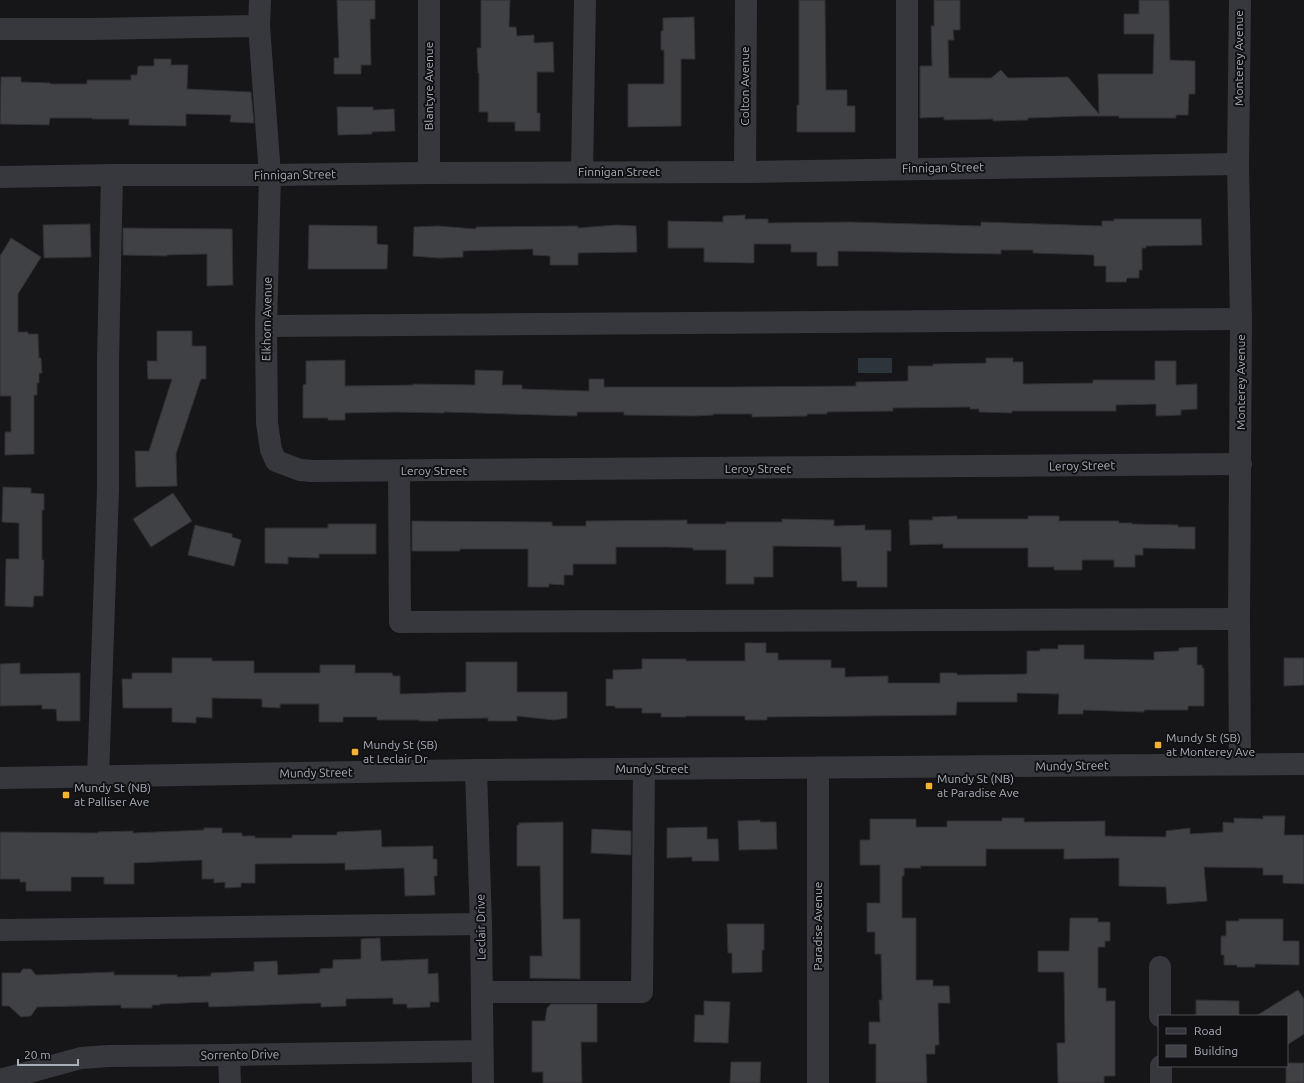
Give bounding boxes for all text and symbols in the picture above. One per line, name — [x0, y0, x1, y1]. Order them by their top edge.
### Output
street label: Monterey Avenue — [1232, 10, 1245, 106]
street label: Blantyre Avenue — [422, 42, 435, 130]
street label: Colton Avenue — [738, 46, 751, 126]
street label: Finnigan Street — [902, 160, 984, 175]
street label: Finnigan Street — [578, 165, 660, 178]
street label: Finnigan Street — [254, 167, 336, 182]
street label: Elkhorn Avenue — [259, 277, 274, 361]
street label: Monterey Avenue — [1234, 334, 1247, 430]
street label: Leroy Street — [1049, 458, 1116, 473]
street label: Leroy Street — [725, 462, 791, 475]
street label: Leroy Street — [401, 464, 467, 477]
place label: Mundy St (SB) at Monterey Ave — [1166, 731, 1255, 758]
place label: Mundy St (SB) at Leclair Dr — [363, 738, 438, 765]
marker: Mundy St (SB) at Monterey Ave — [1153, 740, 1163, 750]
marker: Mundy St (SB) at Leclair Dr — [350, 747, 360, 757]
street label: Mundy Street — [1035, 758, 1109, 773]
street label: Mundy Street — [615, 762, 689, 775]
street label: Mundy Street — [279, 765, 353, 780]
place label: Mundy St (NB) at Paradise Ave — [937, 772, 1019, 799]
place label: Mundy St (NB) at Palliser Ave — [74, 781, 151, 808]
marker: Mundy St (NB) at Paradise Ave — [924, 781, 934, 791]
marker: Mundy St (NB) at Palliser Ave — [61, 790, 71, 800]
street label: Paradise Avenue — [811, 882, 824, 970]
street label: Leclair Drive — [473, 894, 488, 960]
legend — [1158, 1015, 1288, 1067]
text: Road — [1194, 1024, 1222, 1037]
scale bar — [18, 1041, 78, 1067]
text: Building — [1194, 1044, 1238, 1057]
street label: Sorrento Drive — [201, 1047, 279, 1062]
text: 20 m — [24, 1048, 51, 1061]

